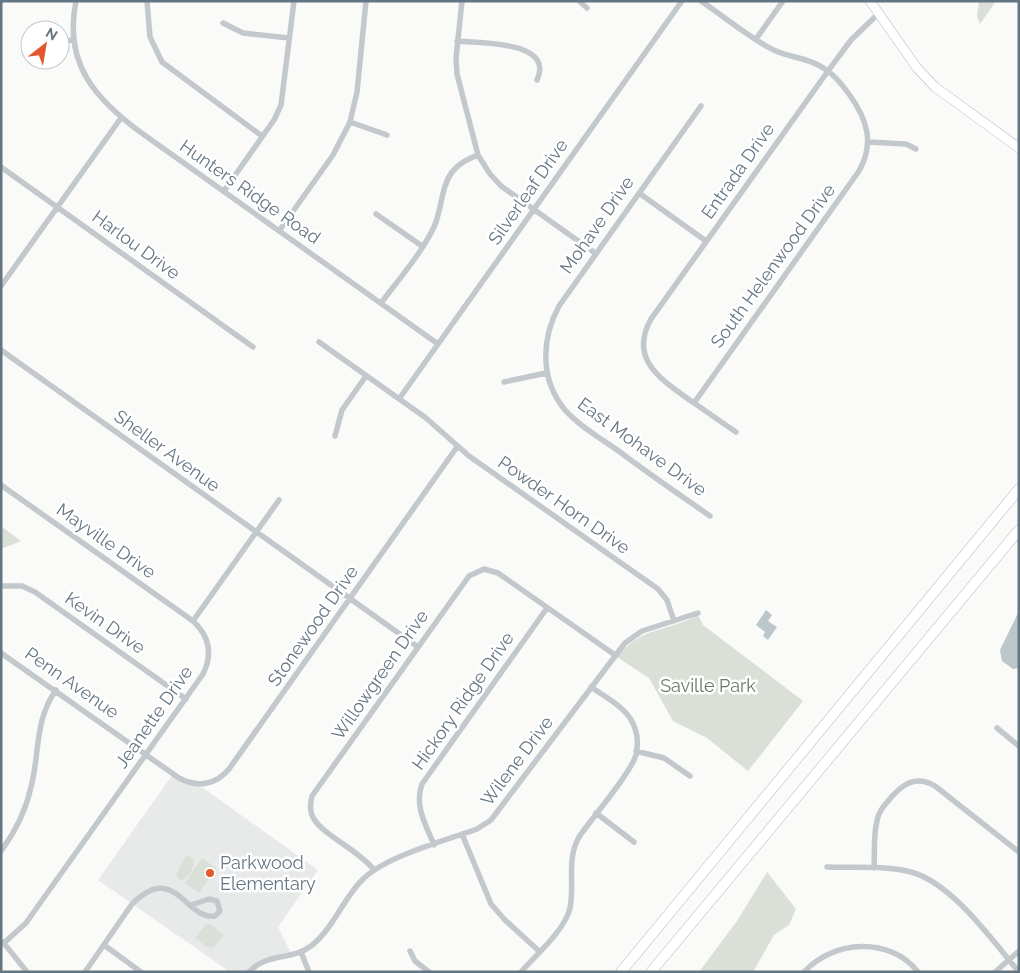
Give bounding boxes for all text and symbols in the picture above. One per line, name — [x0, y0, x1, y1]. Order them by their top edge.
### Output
north arrow — [20, 20, 70, 70]
text: N — [43, 24, 60, 43]
street label: Entrada Drive — [697, 118, 779, 223]
street label: Hunters Ridge Road — [176, 135, 325, 248]
street label: Silverleaf Drive — [483, 135, 572, 248]
street label: Mohave Drive — [555, 172, 638, 277]
street label: South Helenwood Drive — [706, 179, 839, 352]
street label: Harlou Drive — [88, 206, 185, 284]
street label: East Mohave Drive — [574, 393, 711, 501]
street label: Sheller Avenue — [110, 405, 225, 496]
street label: Powder Horn Drive — [494, 451, 635, 558]
street label: Mayville Drive — [53, 499, 160, 583]
street label: Stonewood Drive — [263, 561, 362, 690]
street label: Kevin Drive — [61, 587, 150, 658]
street label: Willowgreen Drive — [327, 605, 432, 744]
street label: Hickory Ridge Drive — [407, 628, 518, 774]
street label: Penn Avenue — [21, 643, 124, 723]
street label: Jeanette Drive — [111, 661, 197, 772]
park label: Saville Park — [660, 675, 756, 696]
street label: Wilene Drive — [476, 711, 557, 810]
place label: Parkwood Elementary — [220, 852, 316, 894]
marker: Parkwood Elementary — [204, 867, 216, 879]

